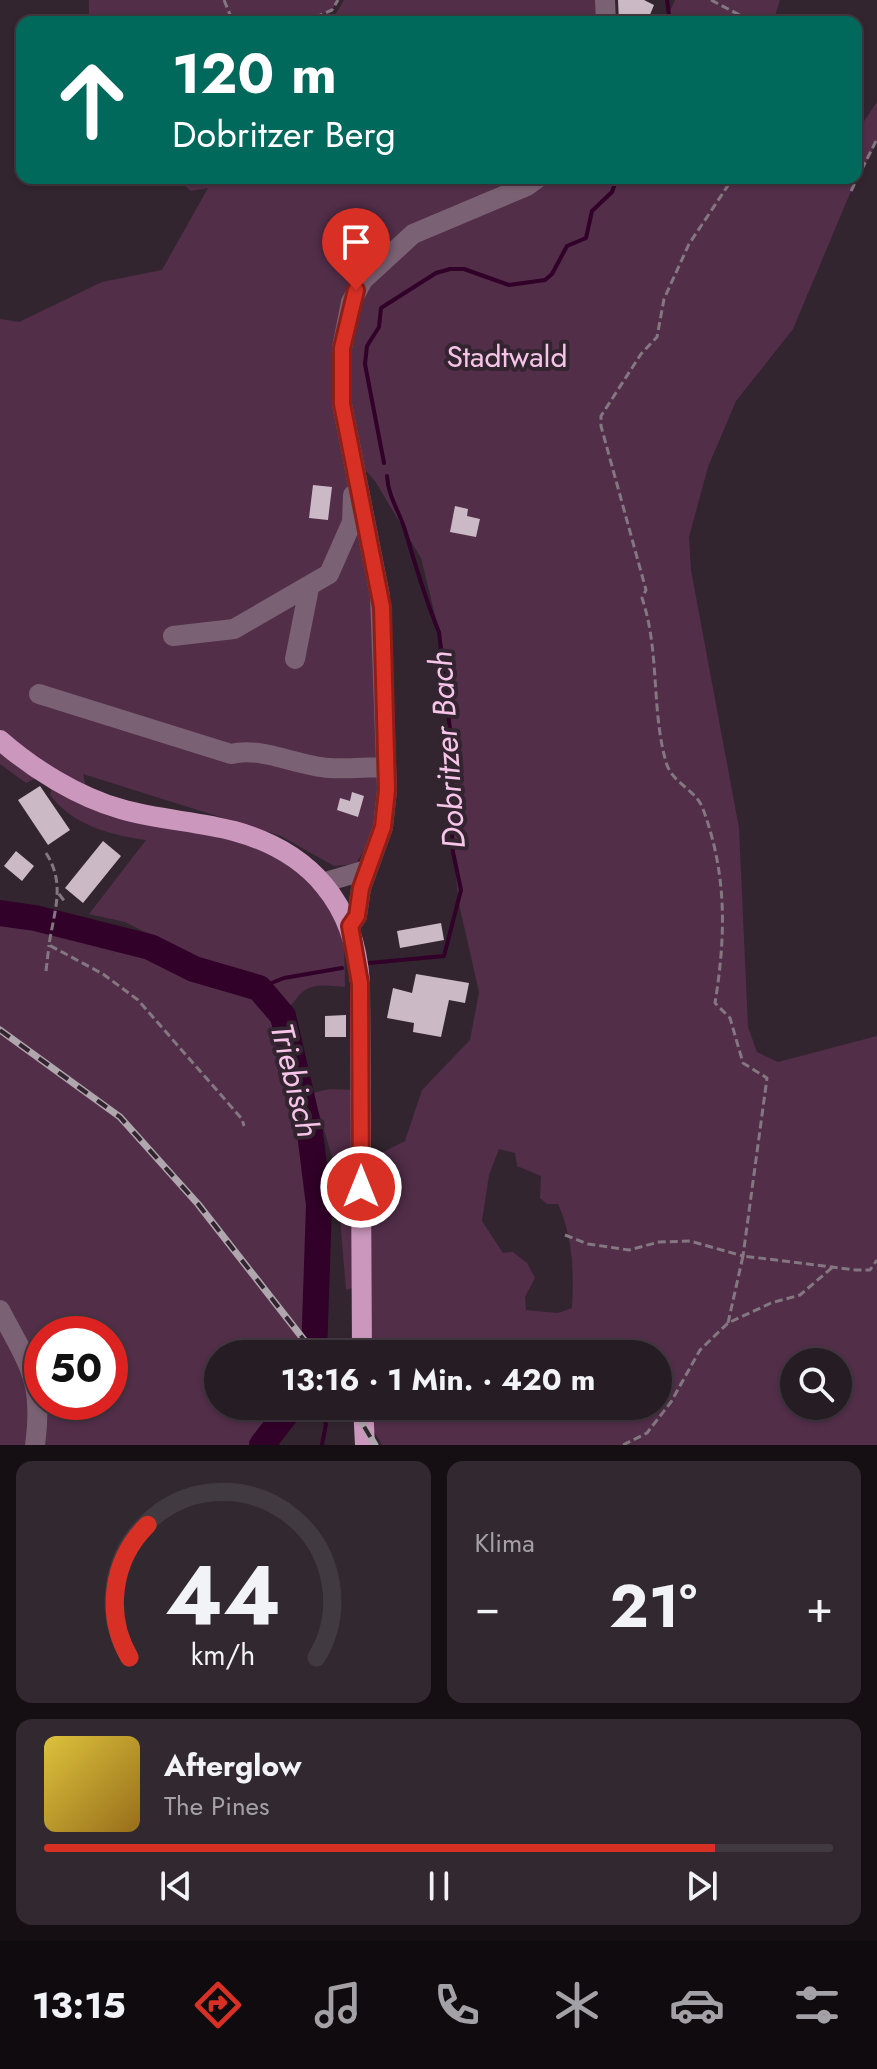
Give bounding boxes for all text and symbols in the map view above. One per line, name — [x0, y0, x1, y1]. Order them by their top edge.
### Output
text: 120 m — [172, 33, 337, 114]
icon: ahead — [40, 48, 144, 152]
text: Dobritzer Berg — [172, 108, 396, 160]
pin — [322, 208, 390, 290]
icon: arrive — [334, 220, 378, 264]
park label: Stadtwald — [446, 335, 568, 378]
water label: Dobritzer Bach — [417, 650, 477, 850]
water label: Triebisch — [259, 1018, 331, 1142]
position arrow — [319, 1145, 403, 1229]
speed limit sign: 50 — [24, 1316, 128, 1420]
map controls — [780, 1348, 852, 1420]
button: search — [780, 1348, 852, 1420]
text: 13:16 · 1 Min. · 420 m — [281, 1358, 595, 1401]
text: Klima — [475, 1524, 535, 1562]
text: 44 — [165, 1535, 281, 1655]
text: 21° — [609, 1563, 697, 1650]
text: − — [475, 1575, 500, 1639]
text: + — [806, 1575, 833, 1639]
text: km/h — [191, 1634, 256, 1676]
text: Afterglow — [164, 1744, 301, 1787]
text: The Pines — [164, 1787, 269, 1825]
icon: previous — [154, 1864, 198, 1908]
icon: pause — [417, 1864, 461, 1908]
icon: next — [680, 1864, 724, 1908]
icon: directions — [190, 1977, 246, 2033]
icon: music — [310, 1977, 366, 2033]
icon: phone — [429, 1977, 485, 2033]
icon: climate — [549, 1977, 605, 2033]
icon: car — [669, 1977, 725, 2033]
icon: filters — [789, 1977, 845, 2033]
text: 13:15 — [32, 1979, 126, 2031]

